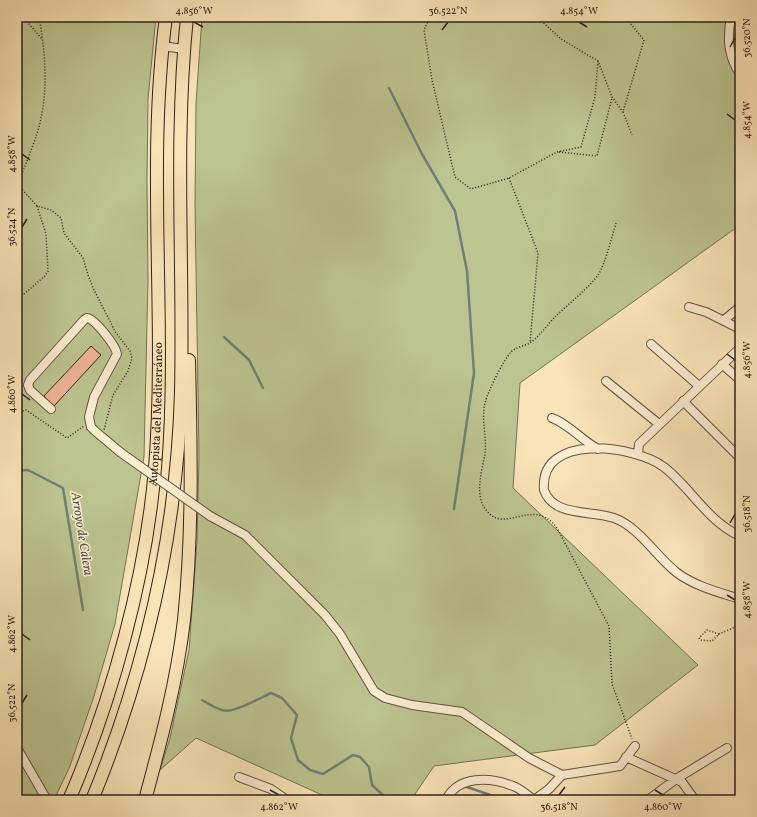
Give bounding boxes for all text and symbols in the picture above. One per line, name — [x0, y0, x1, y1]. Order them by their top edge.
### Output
text: 4.856°W — [175, 4, 213, 18]
text: 36.522°N — [429, 4, 468, 18]
text: 4.854°W — [560, 4, 598, 18]
text: 36.520°N — [740, 18, 754, 58]
text: 4.854°W — [740, 101, 754, 139]
text: 4.858°W — [5, 135, 19, 173]
text: 36.524°N — [5, 207, 19, 247]
text: 4.856°W — [740, 341, 754, 379]
street label: Autopista del Mediterráneo — [145, 342, 167, 487]
text: 4.860°W — [5, 375, 19, 413]
water label: Arroyo de Calera — [65, 490, 96, 577]
text: 36.518°N — [740, 495, 754, 533]
text: 4.858°W — [740, 581, 754, 619]
text: 4.862°W — [5, 615, 19, 653]
text: 36.522°N — [5, 683, 19, 722]
text: 4.862°W — [260, 800, 298, 814]
text: 36.518°N — [540, 800, 578, 814]
text: 4.860°W — [644, 800, 682, 814]

